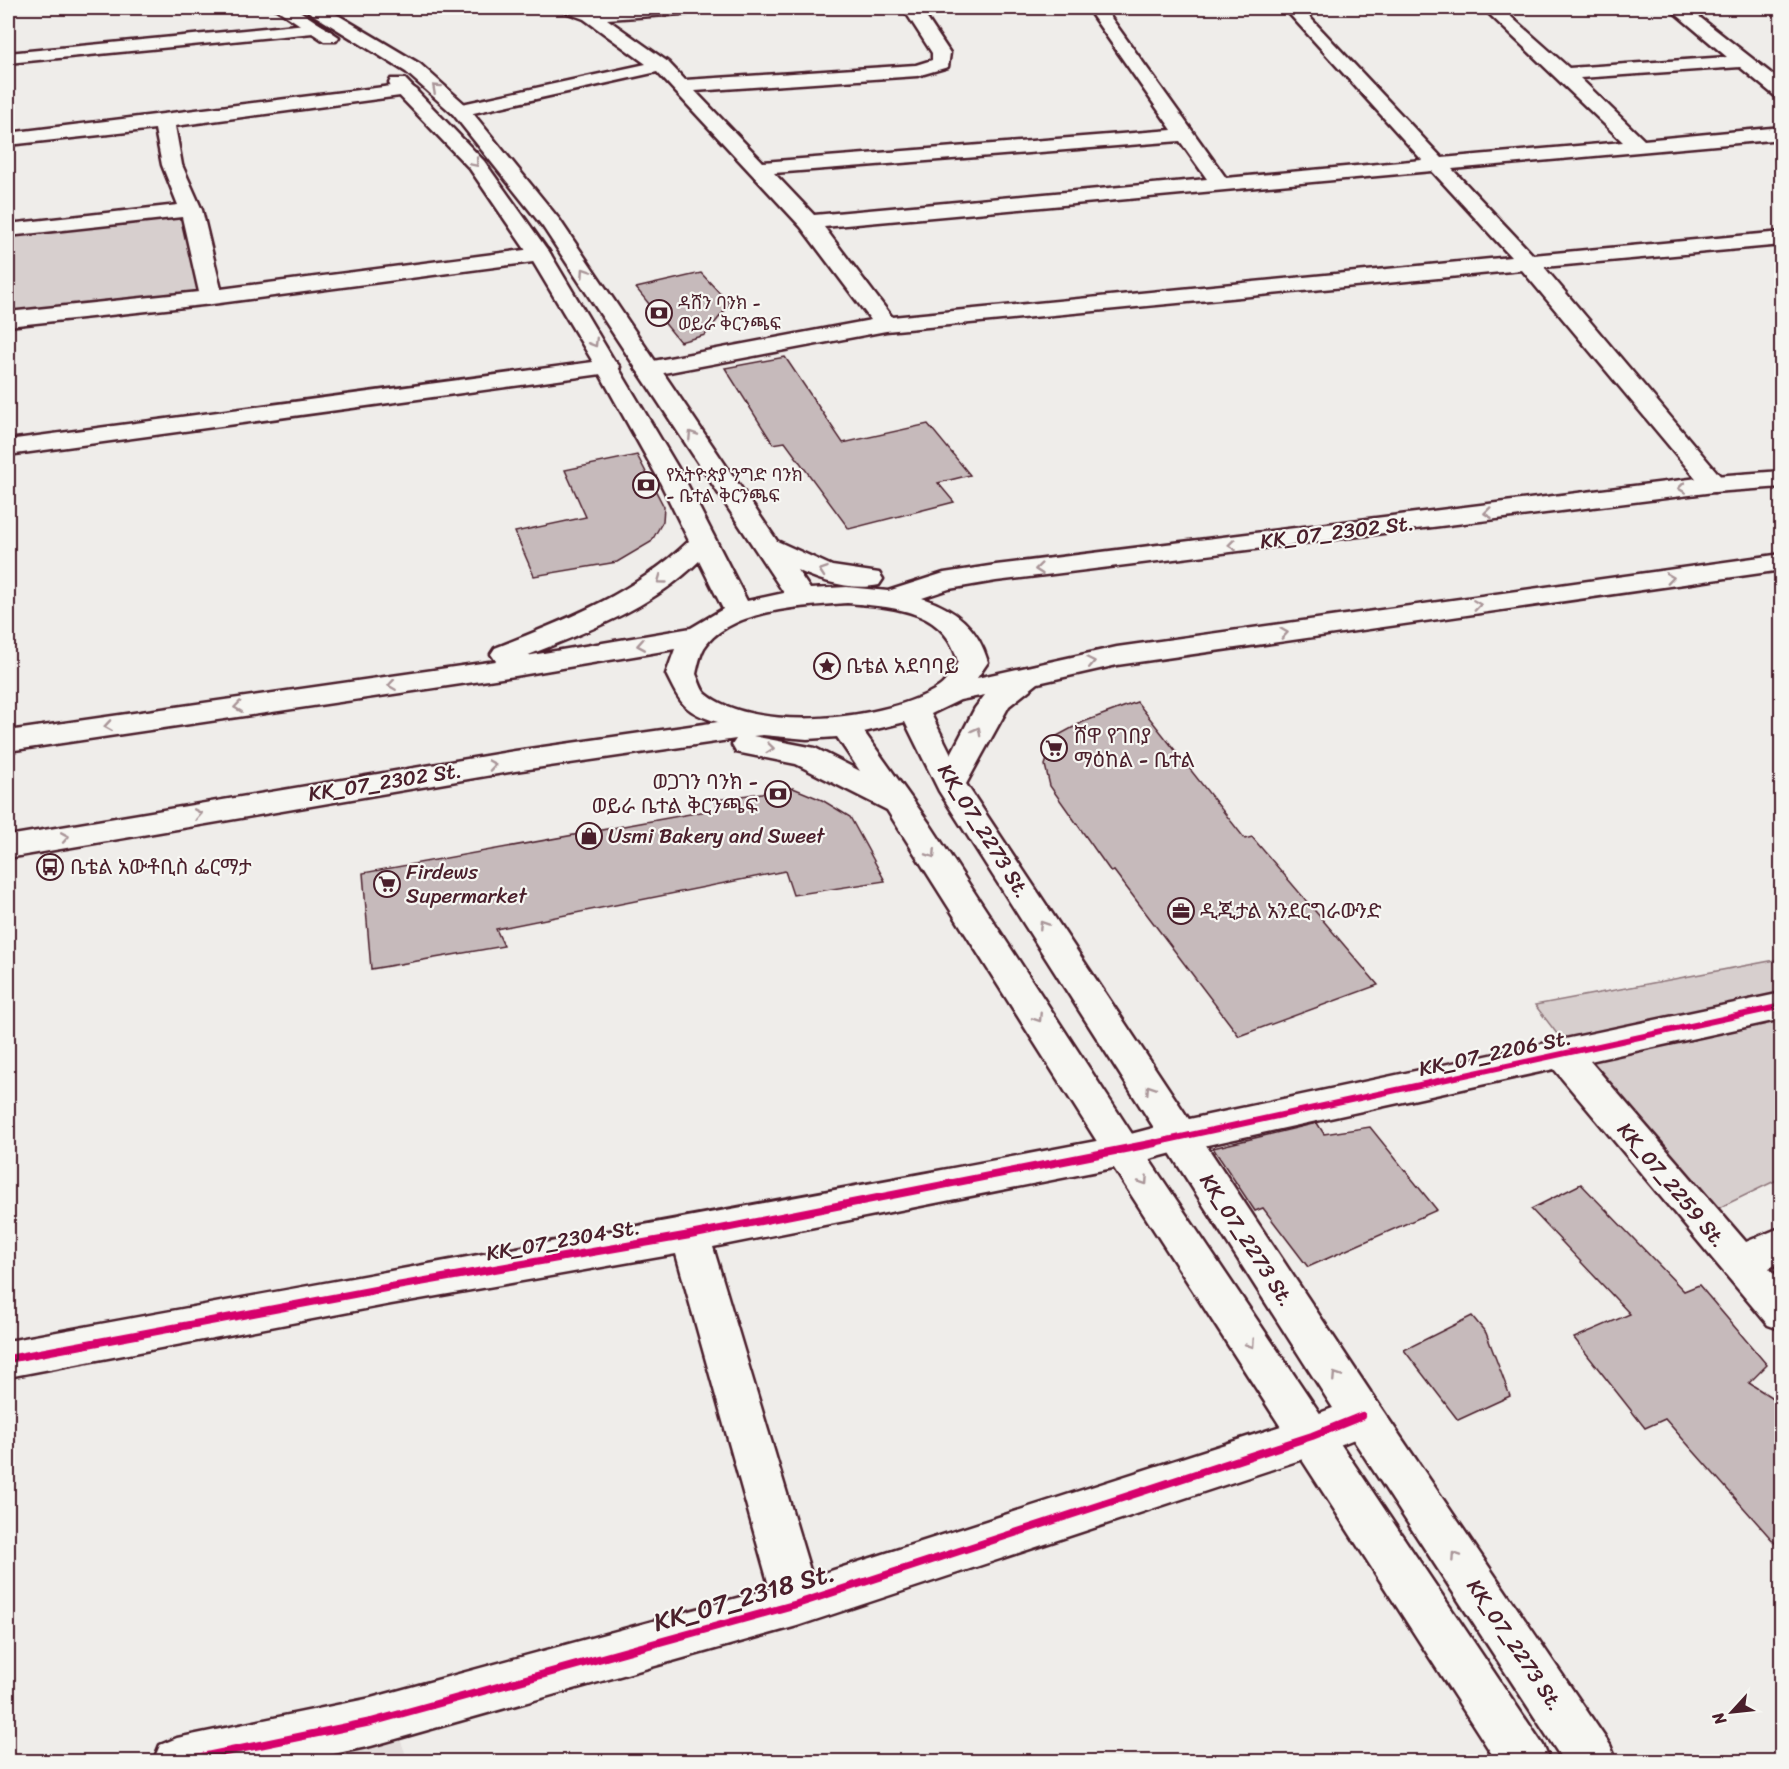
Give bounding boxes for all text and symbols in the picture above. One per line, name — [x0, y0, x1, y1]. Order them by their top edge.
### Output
one-way arrow — [432, 84, 443, 95]
one-way arrow — [468, 156, 479, 167]
one-way arrow — [581, 268, 592, 279]
place label: ዳሸን ባንክ - ወይራ ቅርንጫፍ — [678, 287, 781, 340]
bank icon: ዳሸን ባንክ - ወይራ ቅርንጫፍ — [644, 298, 674, 328]
one-way arrow — [586, 337, 598, 347]
one-way arrow — [687, 431, 699, 441]
place label: የኢትዮጵያ ንግድ ባንክ - ቤተል ቅርንጫፍ — [666, 459, 803, 512]
bank icon: የኢትዮጵያ ንግድ ባንክ - ቤተል ቅርንጫፍ — [631, 470, 661, 500]
one-way arrow — [1677, 481, 1686, 494]
street label: KK_07_2302 St. — [1258, 504, 1416, 560]
one-way arrow — [1483, 506, 1493, 518]
one-way arrow — [1228, 538, 1237, 551]
one-way arrow — [1034, 562, 1043, 575]
one-way arrow — [819, 565, 829, 578]
one-way arrow — [1666, 572, 1675, 584]
one-way arrow — [657, 573, 668, 584]
one-way arrow — [1473, 600, 1482, 612]
one-way arrow — [1280, 627, 1289, 639]
one-way arrow — [636, 639, 645, 651]
place label: ቤቴል አደባባይ — [846, 647, 959, 685]
place icon: ቤቴል አደባባይ — [812, 651, 842, 681]
one-way arrow — [1086, 656, 1096, 669]
one-way arrow — [388, 678, 397, 690]
one-way arrow — [233, 700, 242, 712]
place label: ሸዋ የገበያ ማዕከል - ቤተል — [1074, 717, 1195, 779]
one-way arrow — [103, 719, 112, 731]
one-way arrow — [970, 727, 981, 737]
supermarket icon: ሸዋ የገበያ ማዕከል - ቤተል — [1039, 733, 1069, 763]
one-way arrow — [765, 741, 775, 754]
street label: KK_07_2302 St. — [306, 751, 464, 813]
street label: KK_07_2273 St. — [927, 756, 1041, 906]
one-way arrow — [487, 759, 497, 771]
place label: ወጋገን ባንክ - ወይራ ቤተል ቅርንጫፍ — [592, 763, 758, 825]
bank icon: ወጋገን ባንክ - ወይራ ቤተል ቅርንጫፍ — [763, 779, 793, 809]
one-way arrow — [192, 808, 202, 821]
place label: Usmi Bakery and Sweet — [608, 817, 826, 855]
shop icon: Usmi Bakery and Sweet — [574, 821, 604, 851]
one-way arrow — [60, 832, 70, 844]
one-way arrow — [925, 847, 936, 858]
place label: ቤቴል አውቶቢስ ፌርማታ — [70, 848, 252, 886]
bus stop icon: ቤቴል አውቶቢስ ፌርማታ — [35, 852, 65, 882]
place label: Firdews Supermarket — [406, 853, 528, 915]
supermarket icon: Firdews Supermarket — [372, 869, 402, 899]
place label: ዲጂታል አንደርግራውንድ — [1200, 892, 1382, 930]
office icon: ዲጂታል አንደርግራውንድ — [1166, 896, 1196, 926]
one-way arrow — [1039, 921, 1050, 932]
one-way arrow — [1030, 1011, 1041, 1022]
street label: KK_07_2206 St. — [1415, 1018, 1575, 1088]
one-way arrow — [1145, 1085, 1157, 1095]
street label: KK_07_2259 St. — [1607, 1113, 1737, 1257]
street label: KK_07_2273 St. — [1189, 1165, 1305, 1315]
one-way arrow — [1136, 1175, 1147, 1186]
street label: KK_07_2304 St. — [483, 1208, 643, 1272]
one-way arrow — [1244, 1338, 1256, 1348]
one-way arrow — [1331, 1372, 1343, 1382]
street label: KK_07_2318 St. — [648, 1549, 840, 1645]
one-way arrow — [1451, 1551, 1462, 1562]
street label: KK_07_2273 St. — [1456, 1571, 1574, 1719]
north arrow — [1702, 1682, 1762, 1742]
text: N — [1703, 1706, 1735, 1731]

